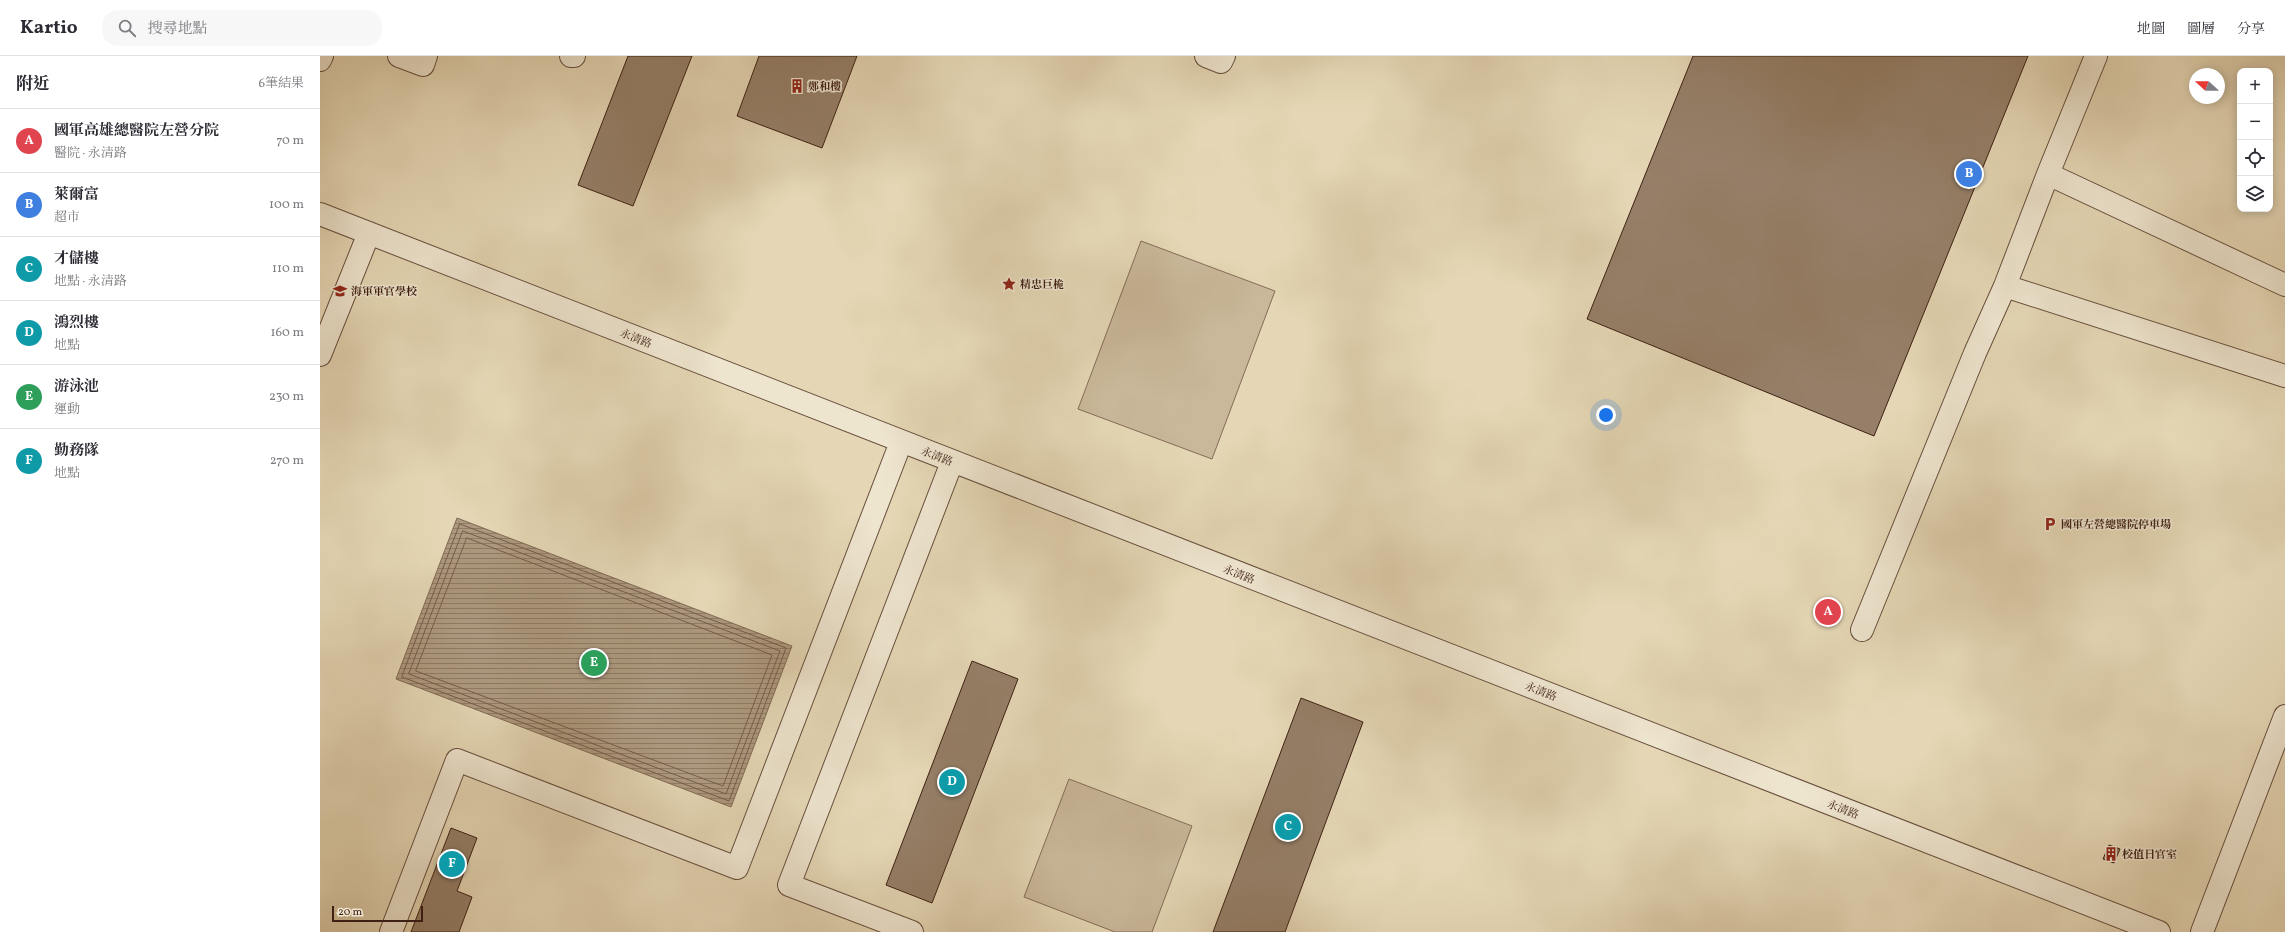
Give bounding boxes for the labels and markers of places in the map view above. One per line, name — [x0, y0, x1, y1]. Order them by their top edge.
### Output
building icon: 鄭和樓 — [789, 78, 805, 94]
place label: 鄭和樓 — [808, 80, 841, 95]
pin: B — [1956, 159, 1982, 189]
place icon: 精忠巨桅 — [1001, 276, 1017, 292]
place label: 精忠巨桅 — [1020, 278, 1064, 293]
school or university icon: 海軍軍官學校 — [332, 283, 348, 299]
place label: 海軍軍官學校 — [351, 285, 417, 300]
parking icon: 國軍左營總醫院停車場 — [2042, 516, 2058, 532]
place label: 國軍左營總醫院停車場 — [2061, 518, 2171, 533]
pin: A — [1815, 597, 1841, 627]
pin: E — [581, 648, 607, 678]
pin: D — [939, 767, 965, 797]
pin: C — [1275, 812, 1301, 842]
building icon: 校值日官室 — [2103, 846, 2119, 862]
place label: 校值日官室 — [2122, 848, 2177, 863]
pin: F — [439, 849, 465, 879]

